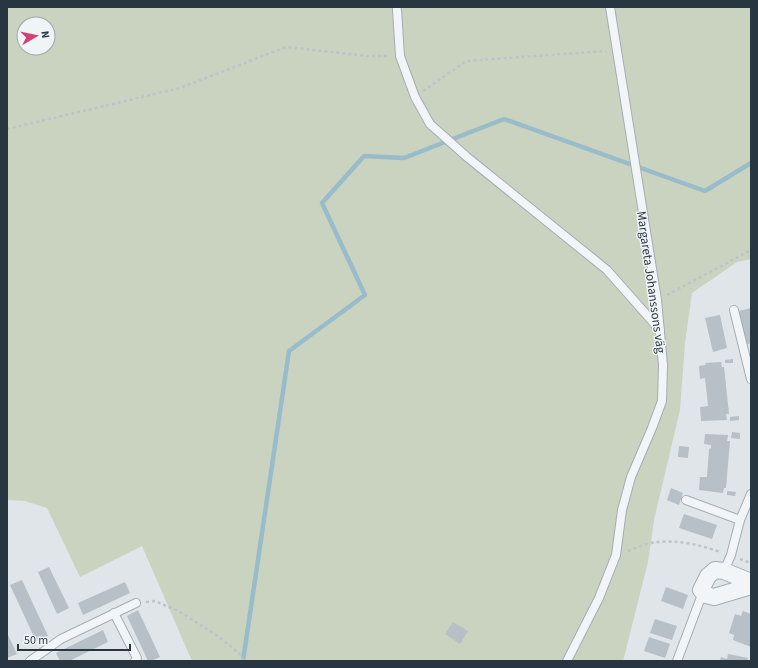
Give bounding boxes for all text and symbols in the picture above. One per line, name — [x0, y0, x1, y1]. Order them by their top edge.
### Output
north arrow — [16, 16, 56, 56]
text: N — [37, 30, 53, 39]
street label: Margareta Johanssons väg — [632, 210, 670, 355]
scale bar — [18, 626, 130, 652]
text: 50 m — [24, 632, 48, 649]

